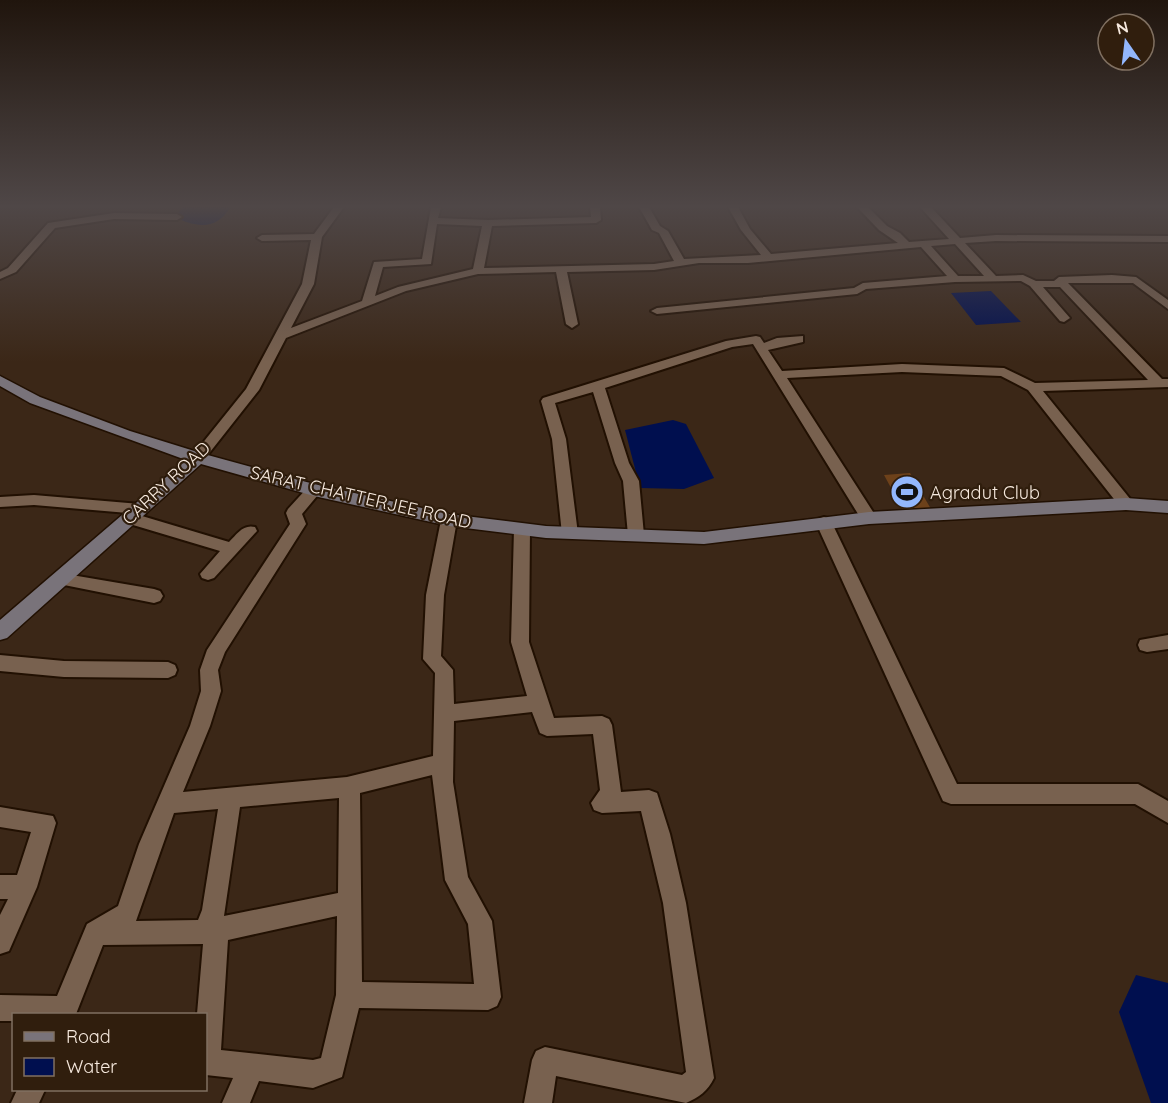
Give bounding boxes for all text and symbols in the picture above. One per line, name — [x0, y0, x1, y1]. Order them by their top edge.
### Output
north arrow — [1096, 12, 1156, 72]
text: N — [1114, 16, 1130, 39]
street label: CARRY ROAD — [117, 436, 215, 530]
street label: SARAT CHATTERJEE ROAD — [248, 460, 474, 534]
sports icon: Agradut Club — [889, 474, 925, 510]
place label: Agradut Club — [930, 481, 1040, 504]
legend — [12, 1013, 207, 1091]
text: Road — [66, 1025, 111, 1048]
text: Water — [66, 1055, 117, 1078]

